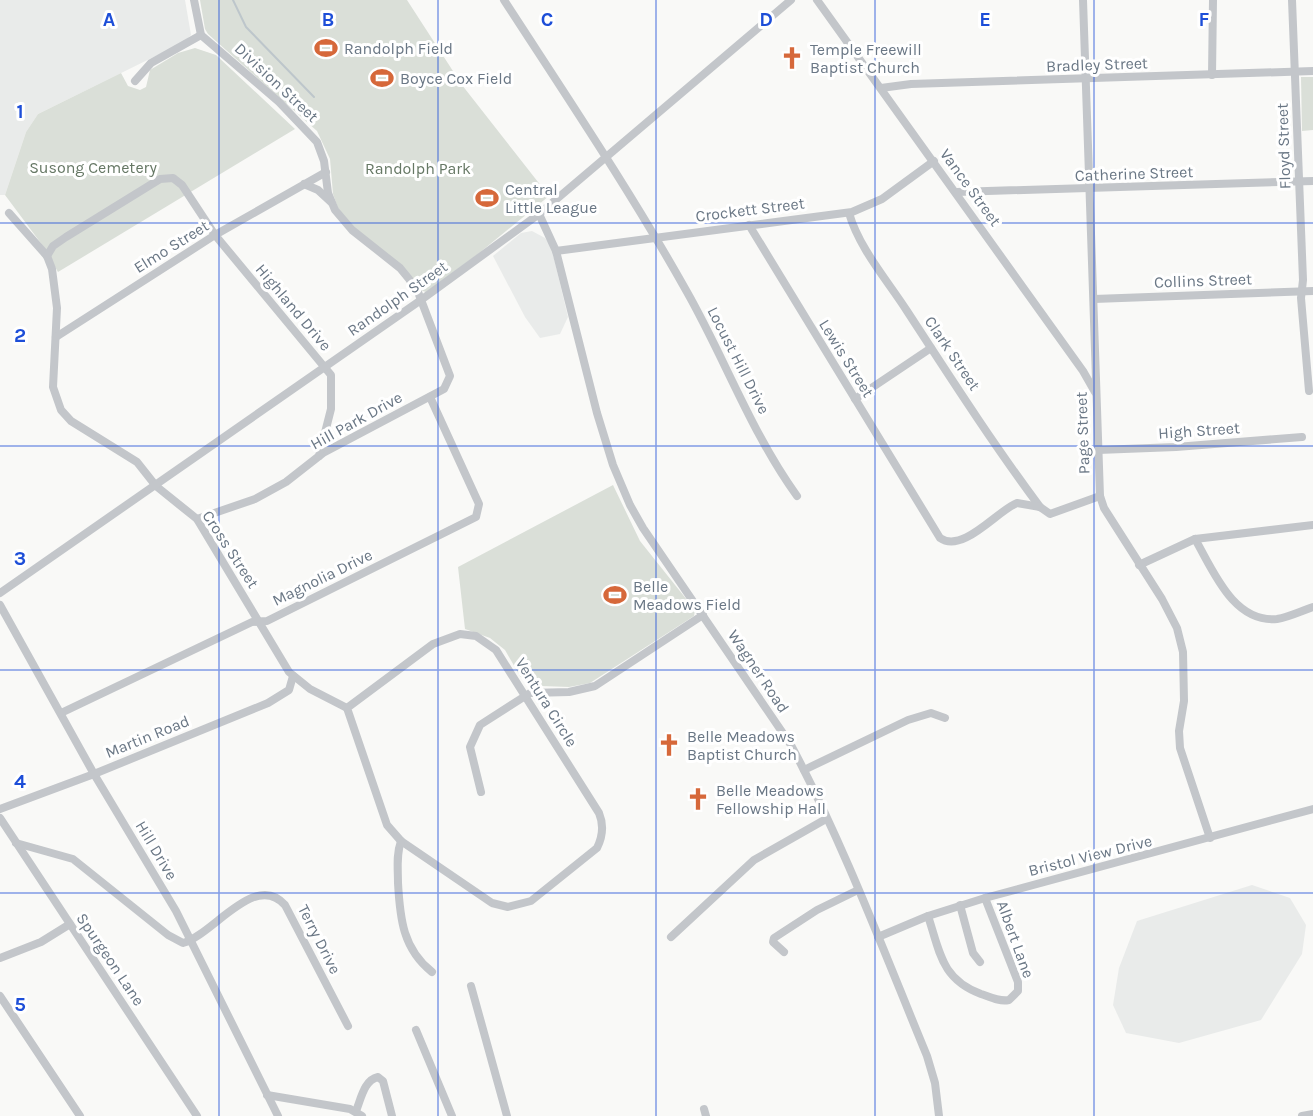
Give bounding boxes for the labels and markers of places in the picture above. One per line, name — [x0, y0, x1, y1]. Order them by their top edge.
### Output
sports icon: Randolph Field — [313, 35, 339, 61]
place label: Randolph Field — [344, 39, 453, 58]
place label: Temple Freewill Baptist Church — [810, 40, 922, 77]
church icon: Temple Freewill Baptist Church — [779, 45, 805, 71]
sports icon: Boyce Cox Field — [369, 65, 395, 91]
place label: Boyce Cox Field — [400, 69, 512, 88]
place label: Central Little League — [505, 180, 597, 217]
sports icon: Central Little League — [474, 185, 500, 211]
place label: Belle Meadows Field — [633, 577, 741, 614]
sports icon: Belle Meadows Field — [602, 582, 628, 608]
place label: Belle Meadows Baptist Church — [687, 727, 797, 764]
church icon: Belle Meadows Baptist Church — [656, 732, 682, 758]
place label: Belle Meadows Fellowship Hall — [716, 781, 826, 818]
church icon: Belle Meadows Fellowship Hall — [685, 786, 711, 812]

